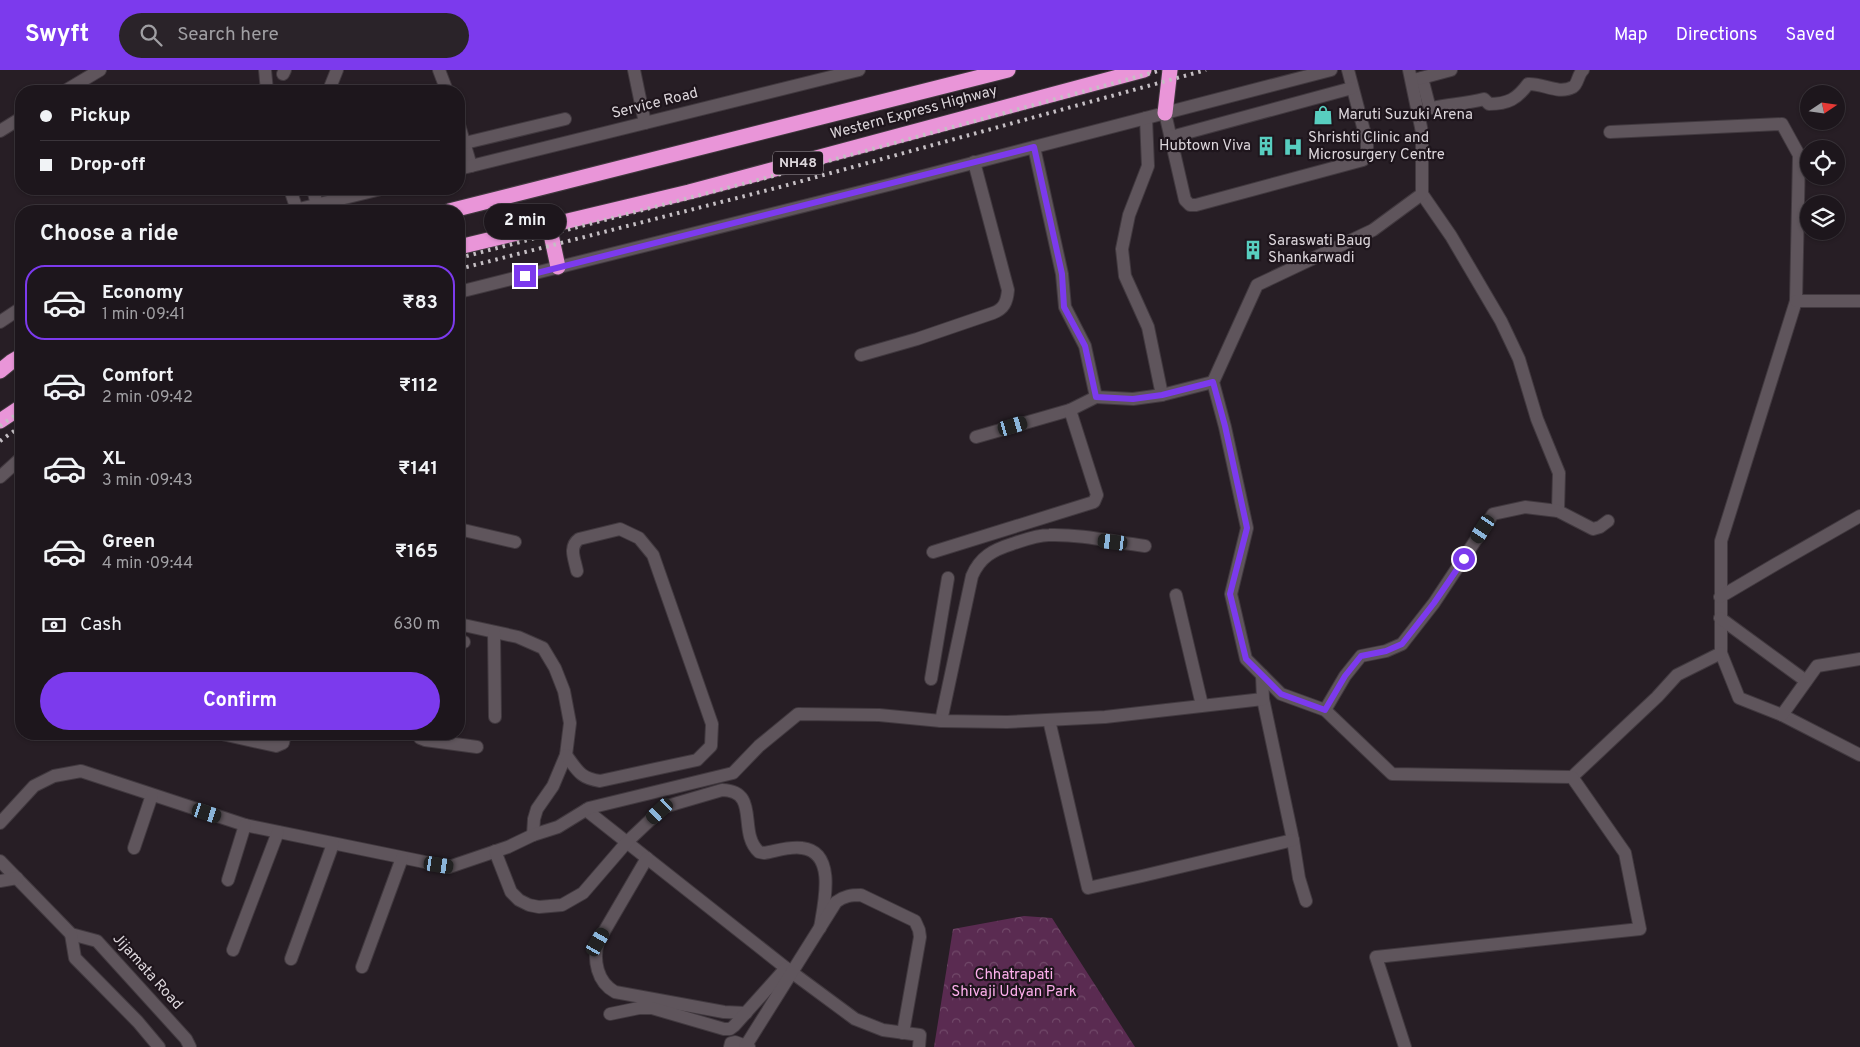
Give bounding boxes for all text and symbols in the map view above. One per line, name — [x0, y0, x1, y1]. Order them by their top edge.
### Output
search box — [119, 13, 469, 58]
text: Swyft — [25, 20, 89, 50]
icon: search — [137, 21, 165, 49]
text: Search here — [177, 23, 279, 47]
text: Map — [1614, 24, 1648, 47]
text: Directions — [1676, 24, 1758, 47]
text: Saved — [1786, 24, 1835, 47]
street label: Western Express Highway — [828, 82, 1000, 144]
street label: Service Road — [610, 84, 700, 124]
north arrow — [1800, 85, 1845, 130]
map controls — [1800, 85, 1845, 240]
text: Pickup — [70, 104, 130, 128]
shop icon: Maruti Suzuki Arena — [1312, 104, 1334, 126]
place label: Maruti Suzuki Arena — [1338, 106, 1473, 125]
place label: Shrishti Clinic and Microsurgery Centre — [1308, 129, 1445, 165]
building icon: Hubtown Viva — [1255, 135, 1277, 157]
hospital icon: Shrishti Clinic and Microsurgery Centre — [1282, 136, 1304, 158]
place label: Hubtown Viva — [1159, 137, 1251, 156]
button: locate — [1800, 140, 1845, 185]
road number: NH48 — [773, 152, 823, 175]
text: Drop-off — [70, 153, 145, 177]
button: layers — [1800, 195, 1845, 240]
callout: 2 min — [484, 204, 566, 238]
text: 2 min — [504, 211, 546, 231]
text: Choose a ride — [40, 221, 178, 248]
place label: Saraswati Baug Shankarwadi — [1268, 232, 1371, 268]
building icon: Saraswati Baug Shankarwadi — [1242, 239, 1264, 261]
route end — [514, 265, 536, 287]
icon: car — [42, 280, 87, 325]
text: Economy — [102, 281, 183, 305]
text: ₹83 — [402, 291, 438, 315]
text: 1 min · 09:41 — [102, 305, 185, 325]
icon: car — [42, 363, 87, 408]
text: Comfort — [102, 364, 174, 388]
text: ₹112 — [399, 374, 438, 398]
text: 2 min · 09:42 — [102, 388, 193, 408]
car — [996, 415, 1029, 437]
icon: car — [42, 446, 87, 491]
text: XL — [102, 447, 125, 471]
text: ₹141 — [398, 457, 438, 481]
text: 3 min · 09:43 — [102, 471, 193, 491]
car — [1468, 512, 1497, 546]
icon: car — [42, 529, 87, 574]
text: Green — [102, 530, 155, 554]
car — [1097, 533, 1128, 551]
text: ₹165 — [395, 540, 438, 564]
route start — [1453, 548, 1475, 570]
text: 4 min · 09:44 — [102, 554, 193, 574]
icon: cash — [40, 611, 68, 639]
text: Cash — [80, 613, 122, 637]
text: 630 m — [393, 615, 440, 635]
button: Confirm — [40, 672, 440, 730]
car — [643, 795, 676, 827]
car — [190, 801, 223, 825]
car — [423, 855, 454, 875]
car — [584, 925, 611, 959]
street label: Jijamata Road — [108, 930, 186, 1014]
park label: Chhatrapati Shivaji Udyan Park — [951, 966, 1077, 1002]

